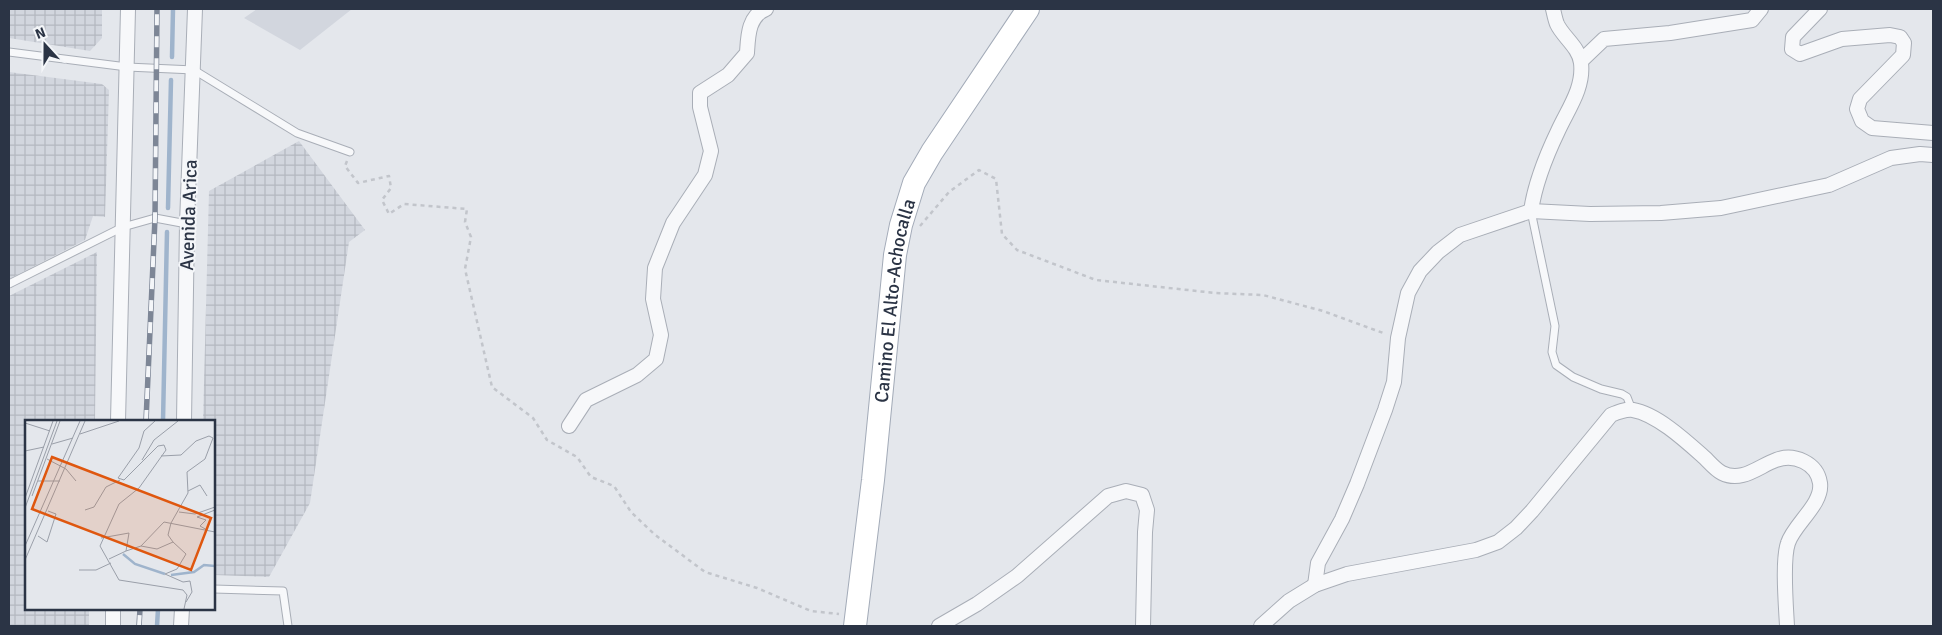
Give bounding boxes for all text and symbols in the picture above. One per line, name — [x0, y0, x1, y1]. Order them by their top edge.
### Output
north arrow — [20, 20, 70, 70]
text: N — [33, 24, 48, 43]
street label: Avenida Arica — [175, 159, 203, 271]
street label: Camino El Alto-Achocalla — [870, 196, 921, 404]
inset map — [25, 420, 215, 610]

